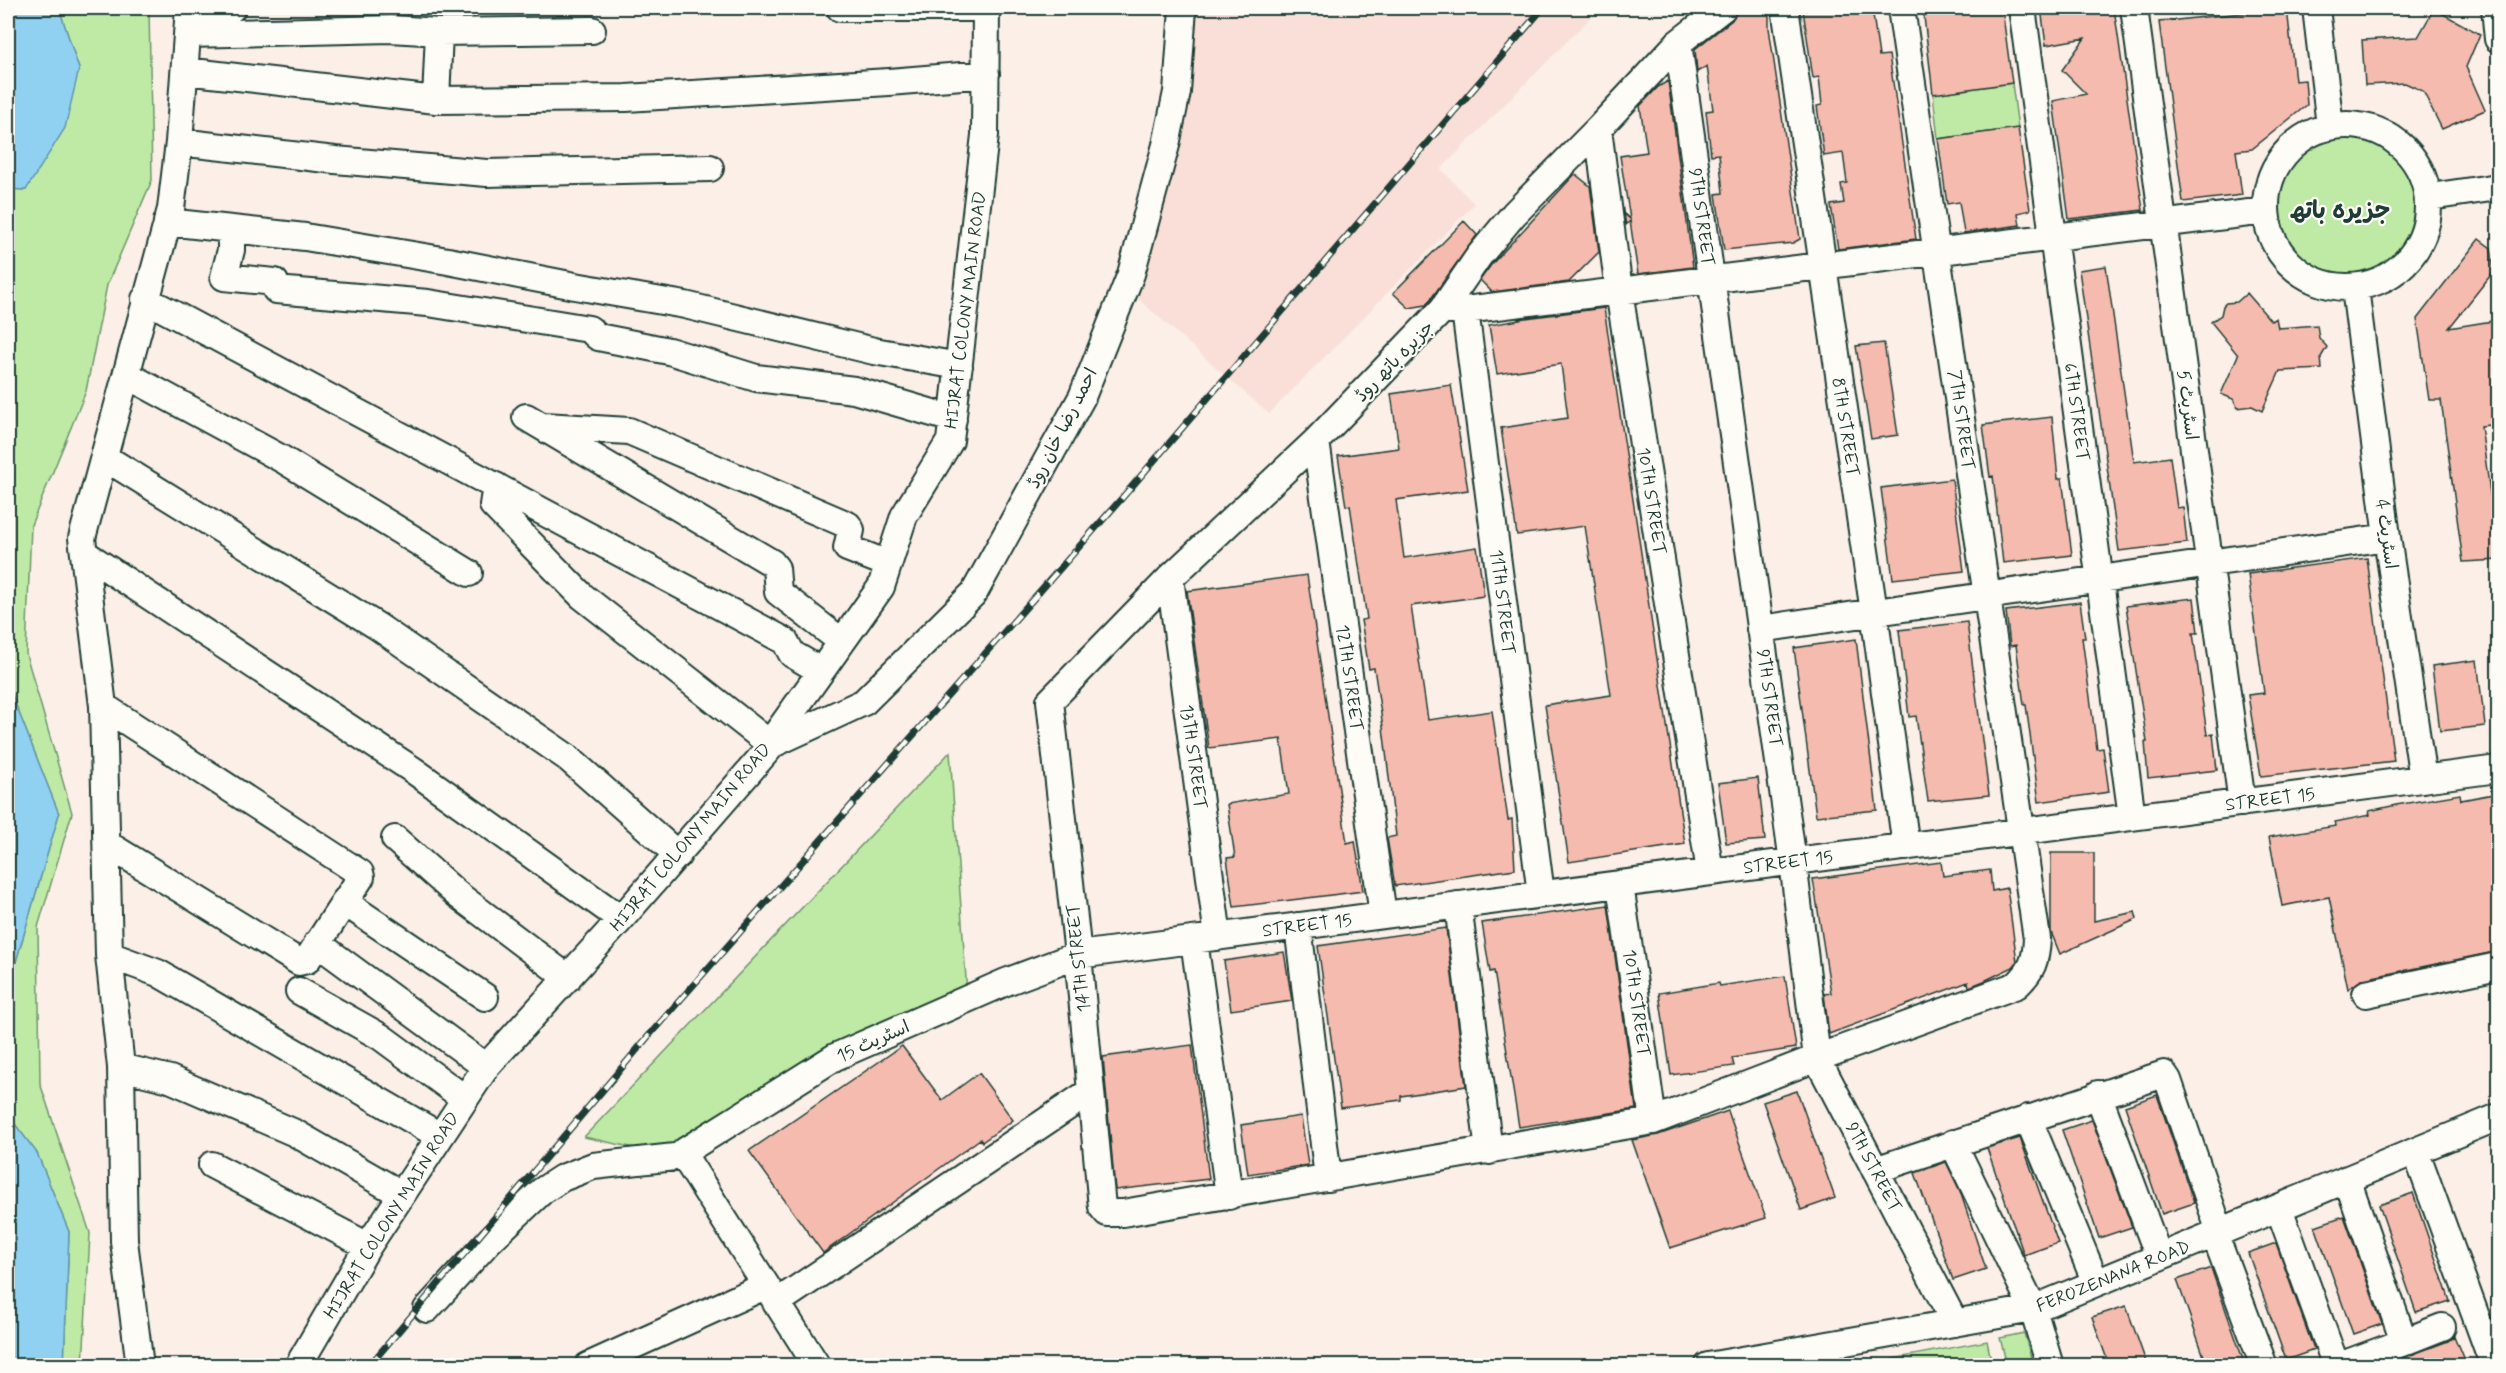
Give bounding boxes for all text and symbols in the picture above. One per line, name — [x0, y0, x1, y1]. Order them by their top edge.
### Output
street label: 9TH STREET — [1682, 167, 1720, 268]
street label: HIJRAT COLONY MAIN ROAD — [939, 190, 992, 430]
district label: جزیرہ باتھ — [2290, 196, 2390, 227]
street label: جزیرہ باتھ روڈ — [1350, 316, 1440, 407]
street label: 6TH STREET — [2057, 361, 2095, 463]
street label: احمد رضا خان روڈ — [1022, 364, 1104, 493]
street label: 7TH STREET — [1942, 368, 1980, 472]
street label: اسٹریٹ 5 — [2171, 369, 2203, 442]
street label: 8TH STREET — [1825, 376, 1865, 479]
street label: 10TH STREET — [1631, 446, 1671, 557]
street label: اسٹریٹ 4 — [2369, 498, 2403, 571]
street label: 11TH STREET — [1484, 548, 1520, 656]
street label: 12TH STREET — [1330, 623, 1368, 733]
street label: 9TH STREET — [1750, 648, 1788, 749]
street label: 13TH STREET — [1174, 703, 1212, 811]
street label: HIJRAT COLONY MAIN ROAD — [605, 738, 777, 937]
street label: STREET 15 — [2224, 783, 2316, 817]
street label: STREET 15 — [1742, 846, 1834, 880]
street label: 14TH STREET — [1061, 902, 1097, 1013]
street label: STREET 15 — [1261, 909, 1353, 943]
street label: 10TH STREET — [1617, 948, 1655, 1059]
street label: اسٹریٹ 15 — [833, 1015, 914, 1069]
street label: HIJRAT COLONY MAIN ROAD — [318, 1108, 465, 1323]
street label: 9TH STREET — [1839, 1118, 1907, 1217]
street label: FEROZENANA ROAD — [2033, 1235, 2194, 1319]

